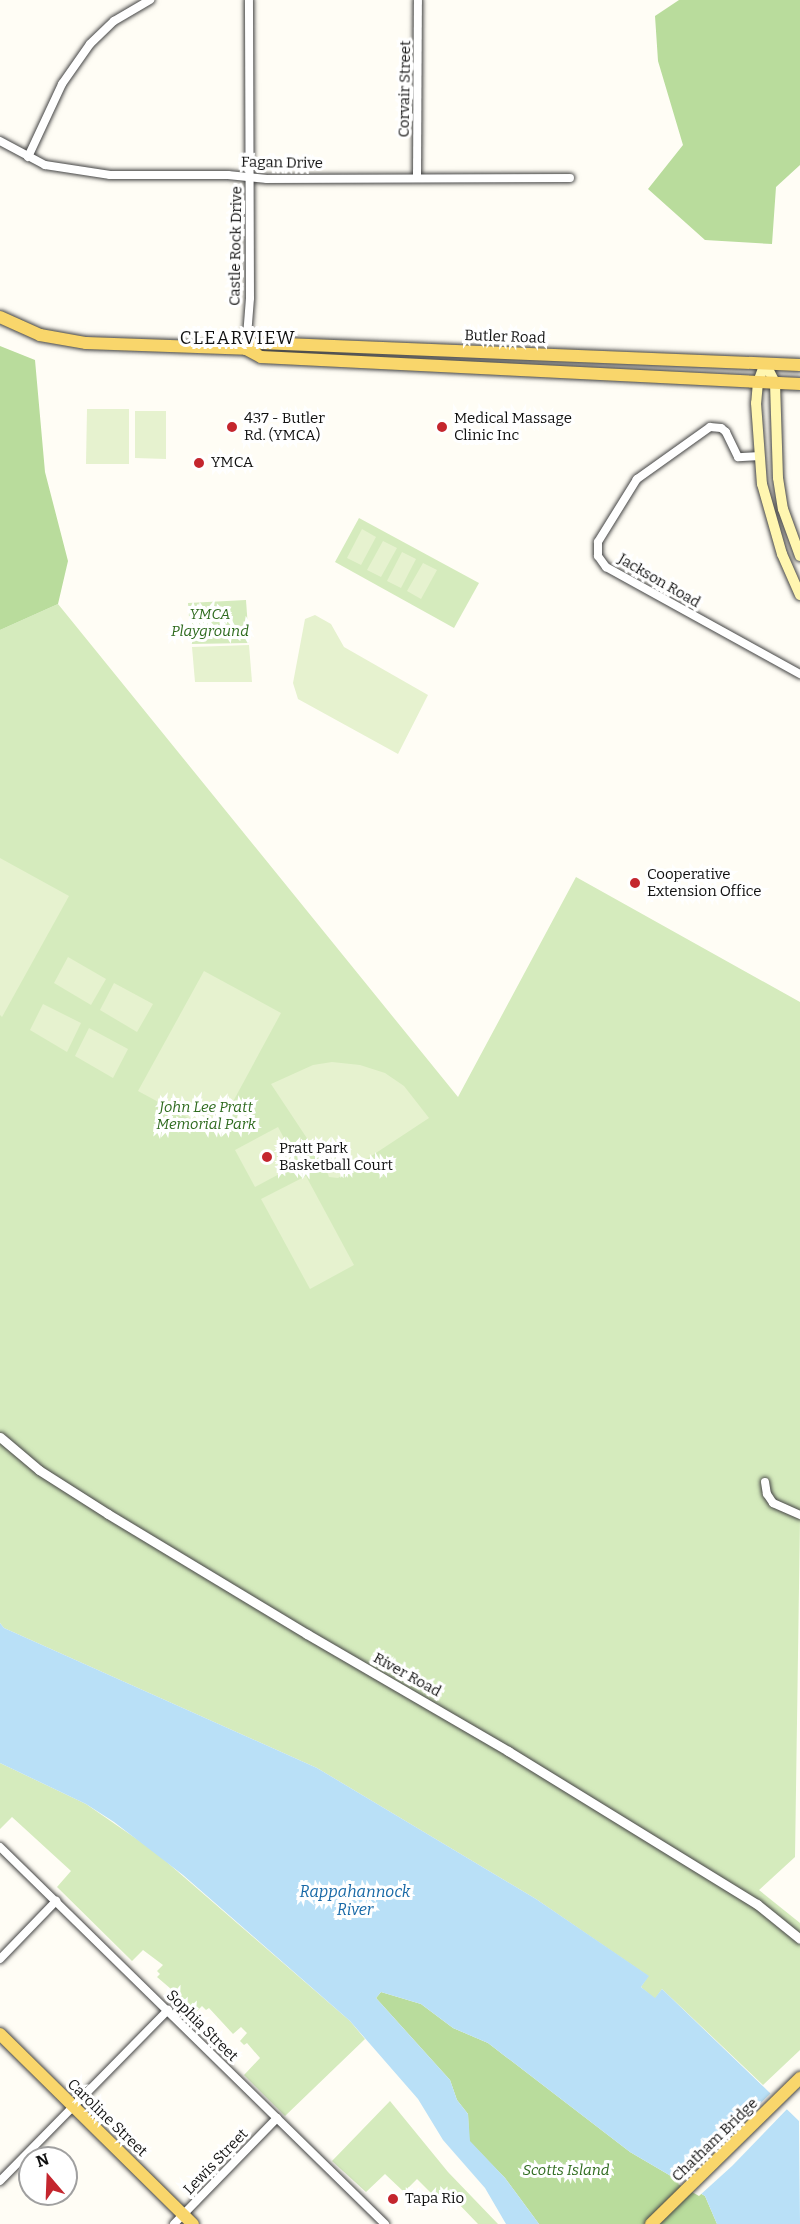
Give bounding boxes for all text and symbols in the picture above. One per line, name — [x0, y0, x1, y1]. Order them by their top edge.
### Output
street label: Corvair Street — [395, 40, 415, 138]
street label: Fagan Drive — [241, 153, 323, 173]
street label: Castle Rock Drive — [226, 186, 246, 306]
district label: CLEARVIEW — [180, 327, 296, 349]
street label: Butler Road — [464, 327, 546, 347]
place label: 437 - Butler Rd. (YMCA) — [244, 409, 325, 444]
place label: Medical Massage Clinic Inc — [454, 409, 572, 444]
marker: 437 - Butler Rd. (YMCA) — [225, 420, 239, 434]
marker: Medical Massage Clinic Inc — [435, 420, 449, 434]
place label: YMCA — [211, 454, 253, 472]
marker: YMCA — [192, 456, 206, 470]
street label: Jackson Road — [615, 550, 703, 612]
park label: YMCA Playground — [171, 605, 249, 640]
place label: Cooperative Extension Office — [647, 865, 761, 900]
marker: Cooperative Extension Office — [628, 876, 642, 890]
park label: John Lee Pratt Memorial Park — [156, 1098, 256, 1133]
place label: Pratt Park Basketball Court — [279, 1139, 393, 1174]
marker: Pratt Park Basketball Court — [260, 1150, 274, 1164]
street label: River Road — [370, 1649, 444, 1701]
water label: Rappahannock River — [300, 1882, 410, 1920]
street label: Sophia Street — [163, 1987, 241, 2065]
street label: Caroline Street — [63, 2075, 151, 2161]
street label: Chatham Bridge — [668, 2094, 762, 2186]
street label: Lewis Street — [180, 2125, 252, 2199]
north arrow — [18, 2146, 78, 2206]
text: N — [34, 2149, 52, 2171]
park label: Scotts Island — [522, 2162, 610, 2180]
place label: Tapa Rio — [405, 2190, 464, 2208]
marker: Tapa Rio — [386, 2192, 400, 2206]

